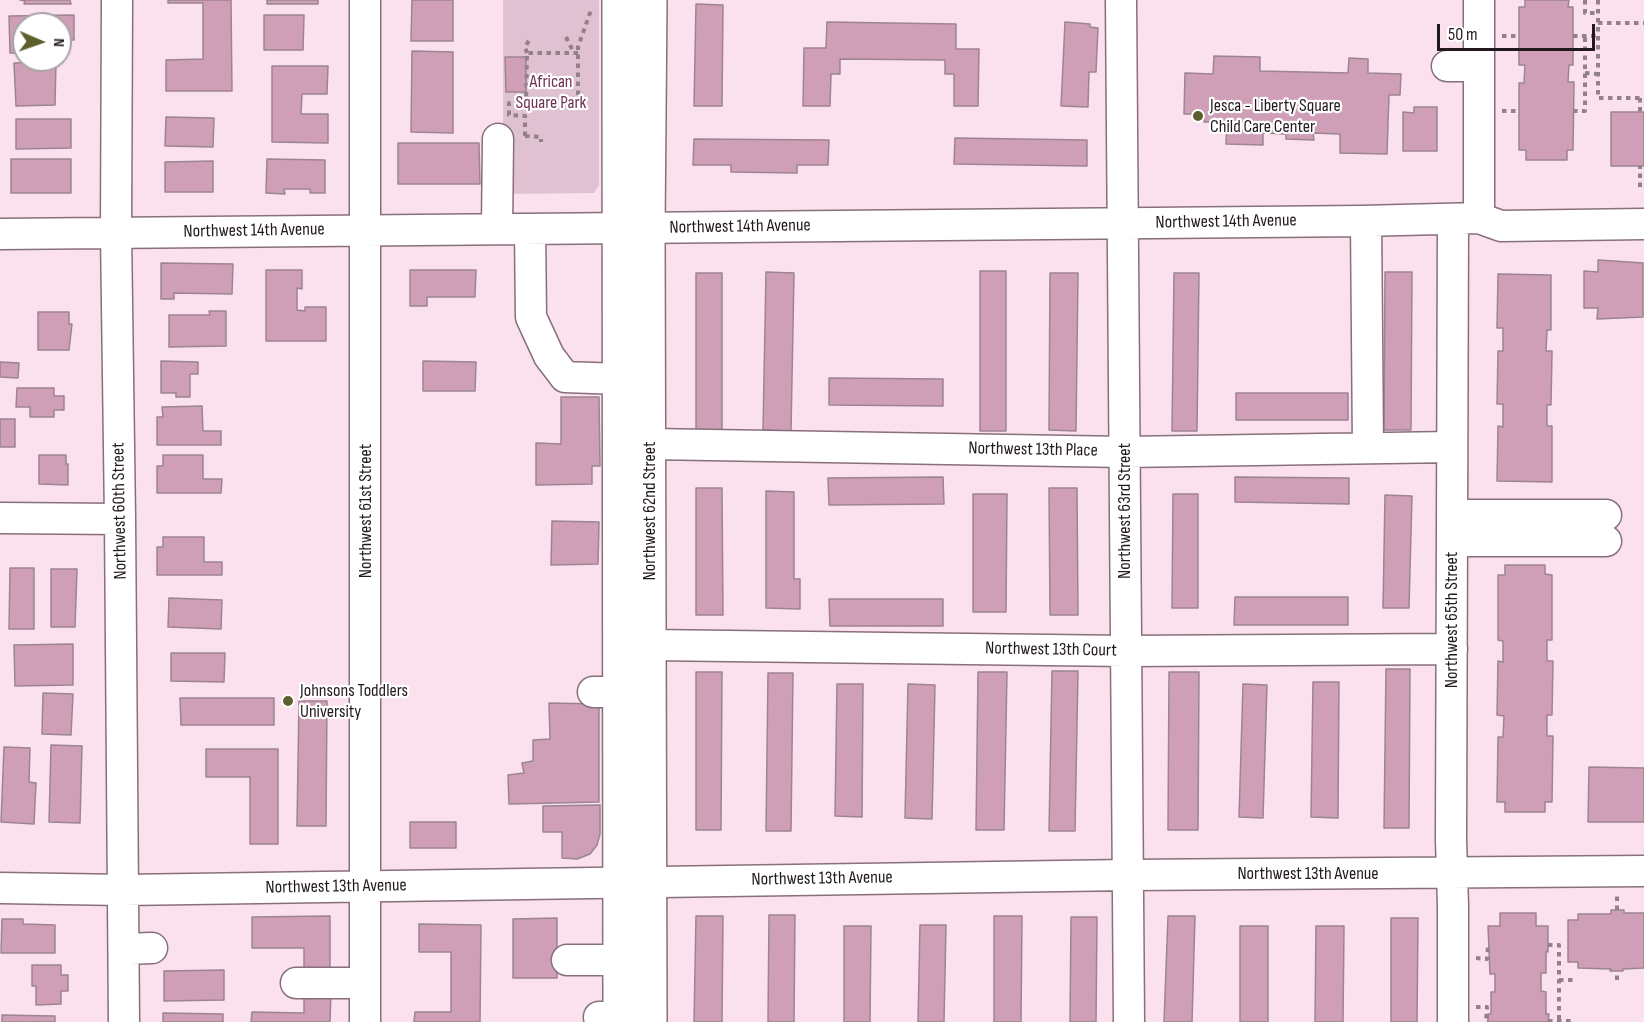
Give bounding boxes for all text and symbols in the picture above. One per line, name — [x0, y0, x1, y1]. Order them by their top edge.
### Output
north arrow — [12, 12, 72, 72]
scale bar — [1440, 12, 1598, 50]
text: 50 m — [1448, 24, 1478, 45]
text: N — [49, 38, 68, 47]
park label: African Square Park — [516, 71, 586, 113]
place label: Jesca - Liberty Square Child Care Center — [1210, 95, 1341, 138]
marker: Jesca - Liberty Square Child Care Center — [1191, 109, 1205, 123]
street label: Northwest 14th Avenue — [1155, 210, 1297, 234]
street label: Northwest 14th Avenue — [669, 215, 811, 239]
street label: Northwest 14th Avenue — [183, 219, 325, 243]
street label: Northwest 13th Place — [968, 438, 1098, 462]
street label: Northwest 60th Street — [108, 442, 132, 580]
street label: Northwest 62nd Street — [639, 442, 661, 580]
street label: Northwest 63rd Street — [1114, 443, 1136, 579]
street label: Northwest 61st Street — [355, 444, 377, 578]
street label: Northwest 65th Street — [1441, 552, 1463, 688]
street label: Northwest 13th Court — [985, 638, 1117, 662]
place label: Johnsons Toddlers University — [300, 680, 408, 722]
marker: Johnsons Toddlers University — [281, 694, 295, 708]
street label: Northwest 13th Avenue — [1237, 863, 1379, 885]
street label: Northwest 13th Avenue — [751, 867, 893, 891]
street label: Northwest 13th Avenue — [265, 875, 407, 899]

